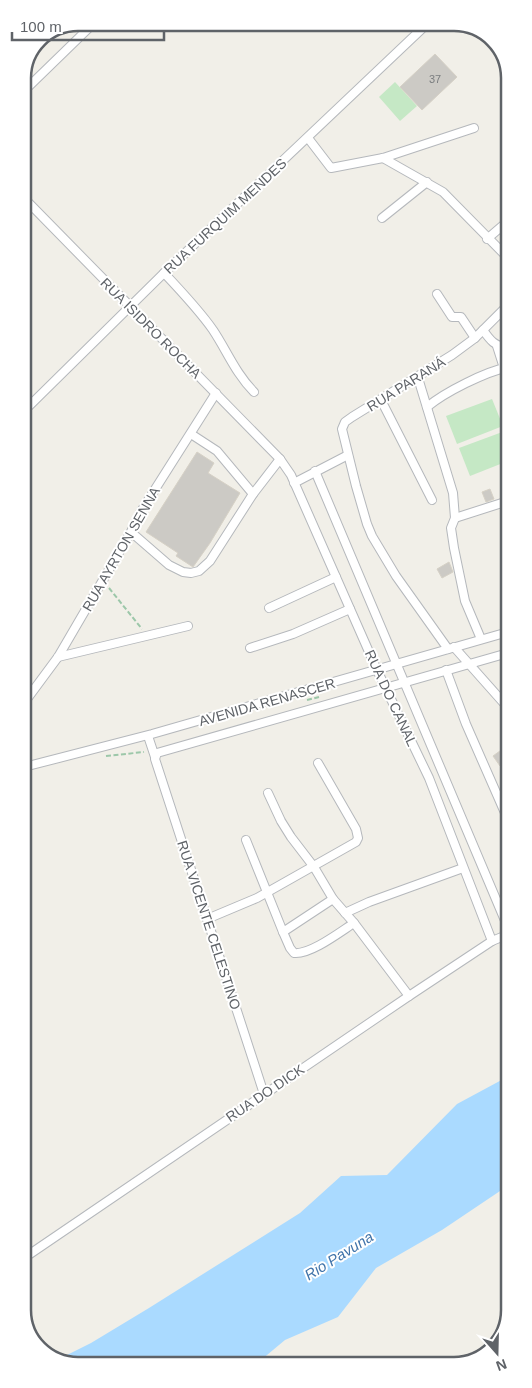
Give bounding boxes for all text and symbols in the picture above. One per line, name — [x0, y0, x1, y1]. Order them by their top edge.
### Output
scale bar — [12, 10, 165, 42]
text: 100 m — [20, 18, 62, 35]
house number: 37 — [429, 73, 441, 85]
street label: RUA FURQUIM MENDES — [160, 155, 290, 277]
street label: RUA ISIDRO ROCHA — [97, 274, 205, 382]
street label: RUA PARANÁ — [364, 353, 449, 414]
street label: RUA AYRTON SENNA — [79, 483, 163, 614]
street label: RUA DO CANAL — [362, 647, 420, 749]
street label: AVENIDA RENASCER — [197, 675, 337, 729]
street label: RUA VICENTE CELESTINO — [174, 839, 244, 1012]
street label: RUA DO DICK — [223, 1061, 308, 1125]
water label: Rio Pavuna — [301, 1228, 376, 1283]
north arrow — [472, 1328, 522, 1378]
text: N — [494, 1356, 509, 1374]

